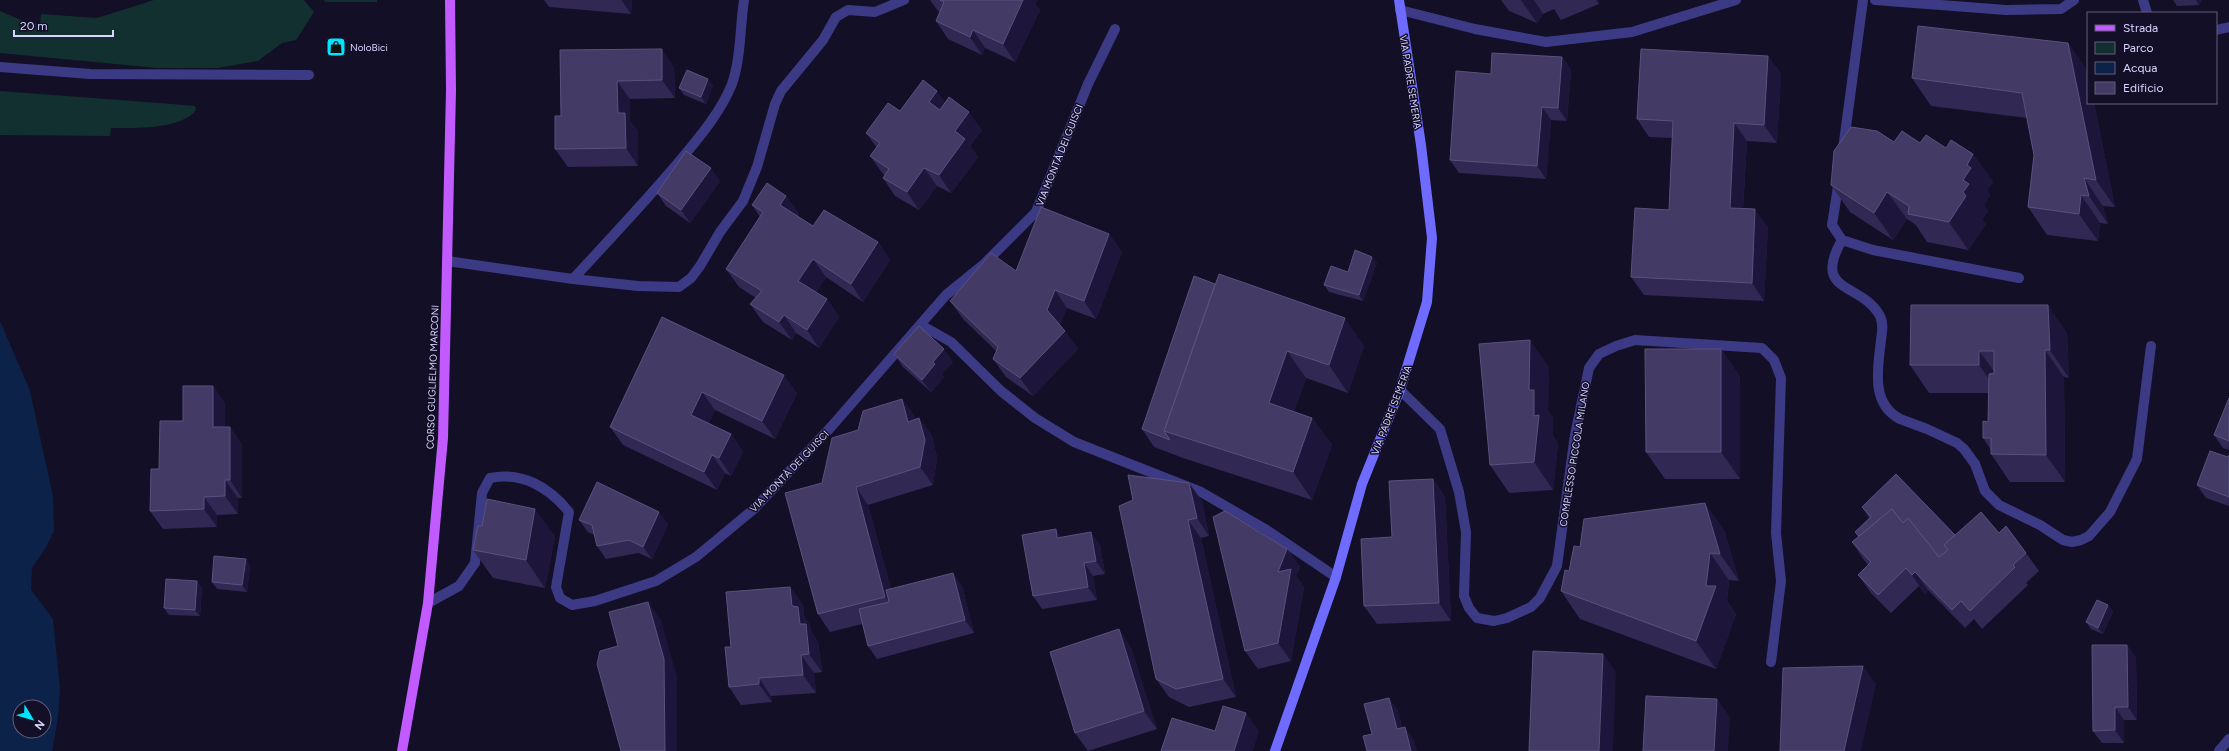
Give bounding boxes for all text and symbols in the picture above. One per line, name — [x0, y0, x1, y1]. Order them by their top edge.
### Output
scale bar — [14, 12, 113, 38]
legend — [2087, 12, 2217, 104]
text: 20 m — [20, 19, 48, 33]
text: Strada — [2123, 21, 2158, 35]
street label: VIA PADRE SEMERIA — [1397, 34, 1424, 130]
shop icon: NoloBici — [325, 36, 347, 58]
place label: NoloBici — [350, 41, 388, 54]
text: Parco — [2123, 41, 2153, 55]
text: Acqua — [2123, 61, 2157, 75]
text: Edificio — [2123, 81, 2163, 95]
street label: VIA MONTÀ DEI GUISCI — [1033, 102, 1086, 208]
street label: CORSO GUGLIELMO MARCONI — [423, 305, 442, 449]
street label: VIA PADRE SEMERIA — [1368, 363, 1415, 457]
street label: COMPLESSO PICCOLA MILANO — [1557, 380, 1592, 528]
street label: VIA MONTÀ DEI GUISCI — [747, 428, 832, 515]
north arrow — [12, 699, 52, 739]
text: N — [32, 717, 47, 732]

